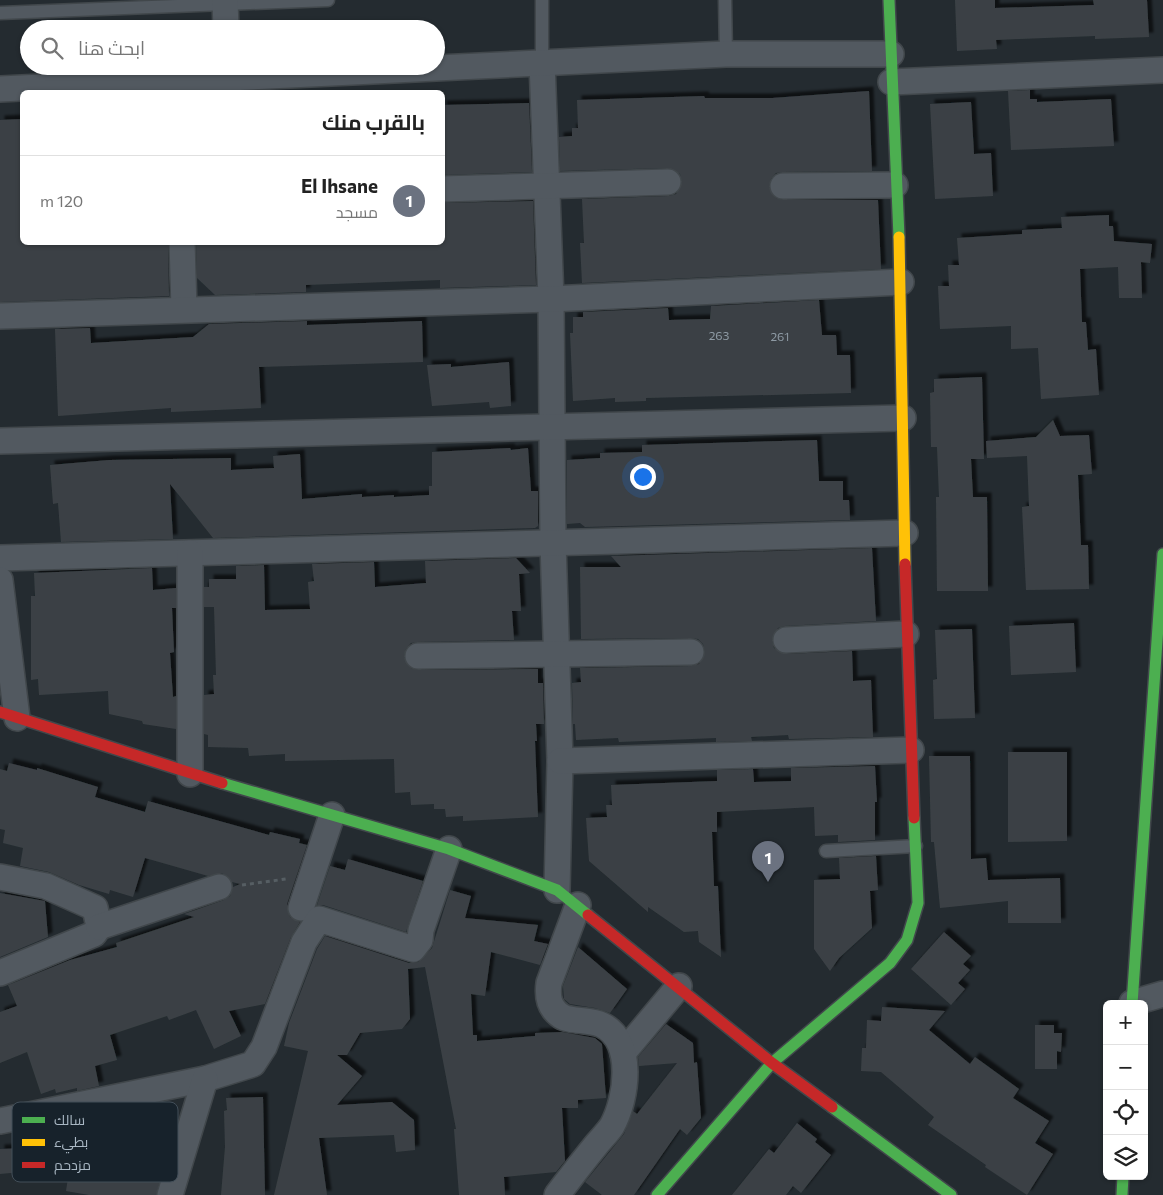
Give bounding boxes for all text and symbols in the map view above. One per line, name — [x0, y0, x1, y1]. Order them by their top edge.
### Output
search box — [20, 20, 445, 75]
icon: search — [38, 34, 66, 62]
text: ابحث هنا — [78, 36, 145, 59]
text: بالقرب منك — [322, 109, 425, 134]
text: El Ihsane — [301, 174, 378, 197]
text: 120 m — [40, 191, 83, 210]
text: 1 — [405, 191, 413, 210]
text: مسجد — [336, 202, 378, 221]
house number: 263 — [709, 328, 730, 342]
house number: 261 — [770, 329, 790, 343]
your location — [630, 464, 656, 490]
pin: 1 — [752, 841, 784, 882]
map controls — [1103, 1000, 1148, 1180]
button: + — [1103, 1000, 1148, 1045]
button: − — [1103, 1045, 1148, 1090]
button: locate — [1103, 1090, 1148, 1135]
legend — [12, 1102, 178, 1182]
text: سالك — [54, 1111, 85, 1128]
text: بطيء — [54, 1133, 88, 1154]
button: layers — [1103, 1135, 1148, 1180]
text: مزدحم — [54, 1156, 91, 1175]

